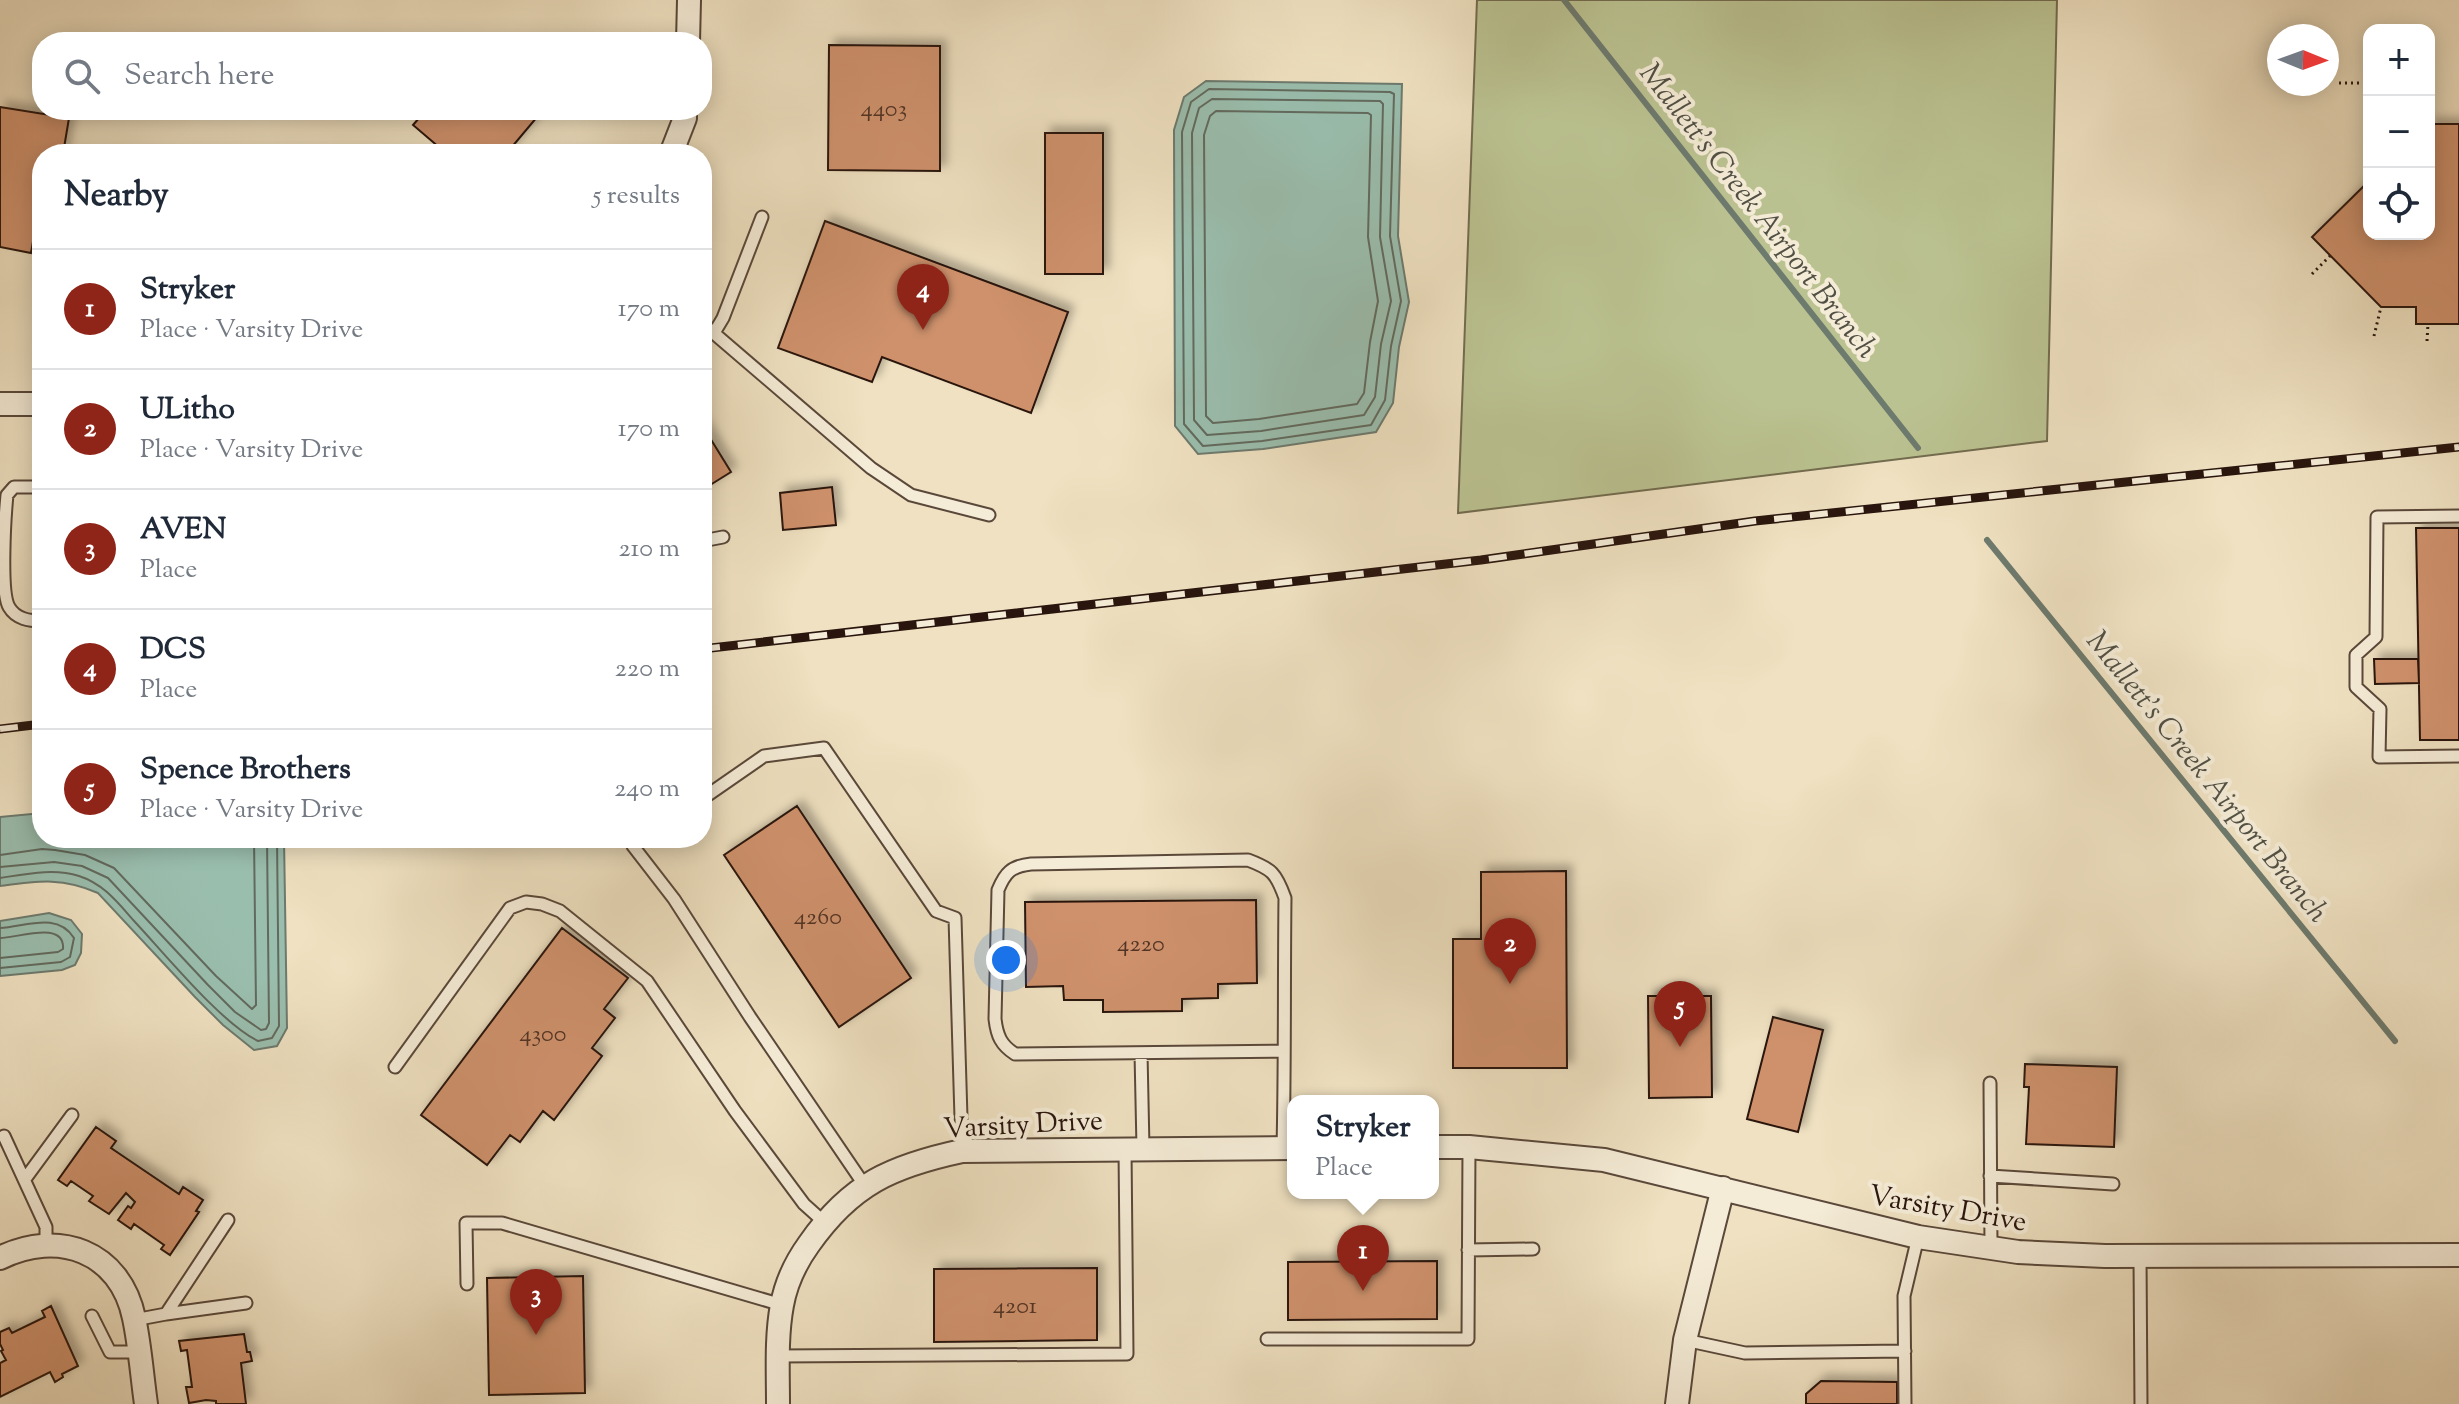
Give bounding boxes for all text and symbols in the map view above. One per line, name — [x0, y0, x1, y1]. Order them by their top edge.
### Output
north arrow — [2267, 24, 2339, 96]
map controls — [2363, 24, 2435, 240]
button: + — [2363, 24, 2435, 96]
search box — [32, 32, 712, 120]
icon: search — [60, 54, 104, 98]
text: Search here — [124, 55, 274, 98]
water label: Mallett's Creek Airport Branch — [1628, 55, 1887, 369]
house number: 4403 — [861, 93, 907, 127]
button: − — [2363, 96, 2435, 168]
button: locate — [2363, 168, 2435, 240]
text: Nearby — [64, 172, 169, 221]
text: 5 results — [592, 178, 680, 215]
pin: 4 — [897, 264, 949, 330]
text: Stryker — [140, 269, 235, 312]
text: 1 — [86, 291, 94, 328]
text: 170 m — [618, 291, 680, 328]
text: Place · Varsity Drive — [140, 312, 363, 349]
text: ULitho — [140, 389, 235, 432]
text: 2 — [84, 411, 96, 448]
text: 170 m — [618, 411, 680, 448]
text: Place · Varsity Drive — [140, 432, 363, 469]
text: AVEN — [140, 509, 226, 552]
text: 3 — [85, 531, 95, 568]
text: 210 m — [618, 531, 680, 568]
text: Place — [140, 552, 197, 589]
water label: Mallett's Creek Airport Branch — [2075, 622, 2338, 933]
text: DCS — [140, 629, 206, 672]
text: 4 — [83, 651, 97, 688]
text: 220 m — [615, 651, 680, 688]
text: Place — [140, 672, 197, 709]
text: Spence Brothers — [140, 749, 351, 792]
text: 5 — [86, 771, 94, 808]
text: 240 m — [614, 771, 680, 808]
text: Place · Varsity Drive — [140, 792, 363, 829]
house number: 4260 — [794, 901, 842, 935]
pin: 2 — [1484, 918, 1536, 984]
house number: 4220 — [1117, 928, 1165, 962]
your location — [986, 940, 1026, 980]
pin: 5 — [1654, 981, 1706, 1047]
house number: 4300 — [520, 1018, 566, 1052]
popup — [1287, 1095, 1439, 1199]
street label: Varsity Drive — [942, 1102, 1104, 1150]
text: Stryker — [1315, 1107, 1411, 1150]
text: Place — [1315, 1150, 1373, 1187]
street label: Varsity Drive — [1865, 1176, 2030, 1244]
pin: 1 — [1337, 1225, 1389, 1291]
pin: 3 — [510, 1269, 562, 1335]
house number: 4201 — [993, 1290, 1037, 1324]

